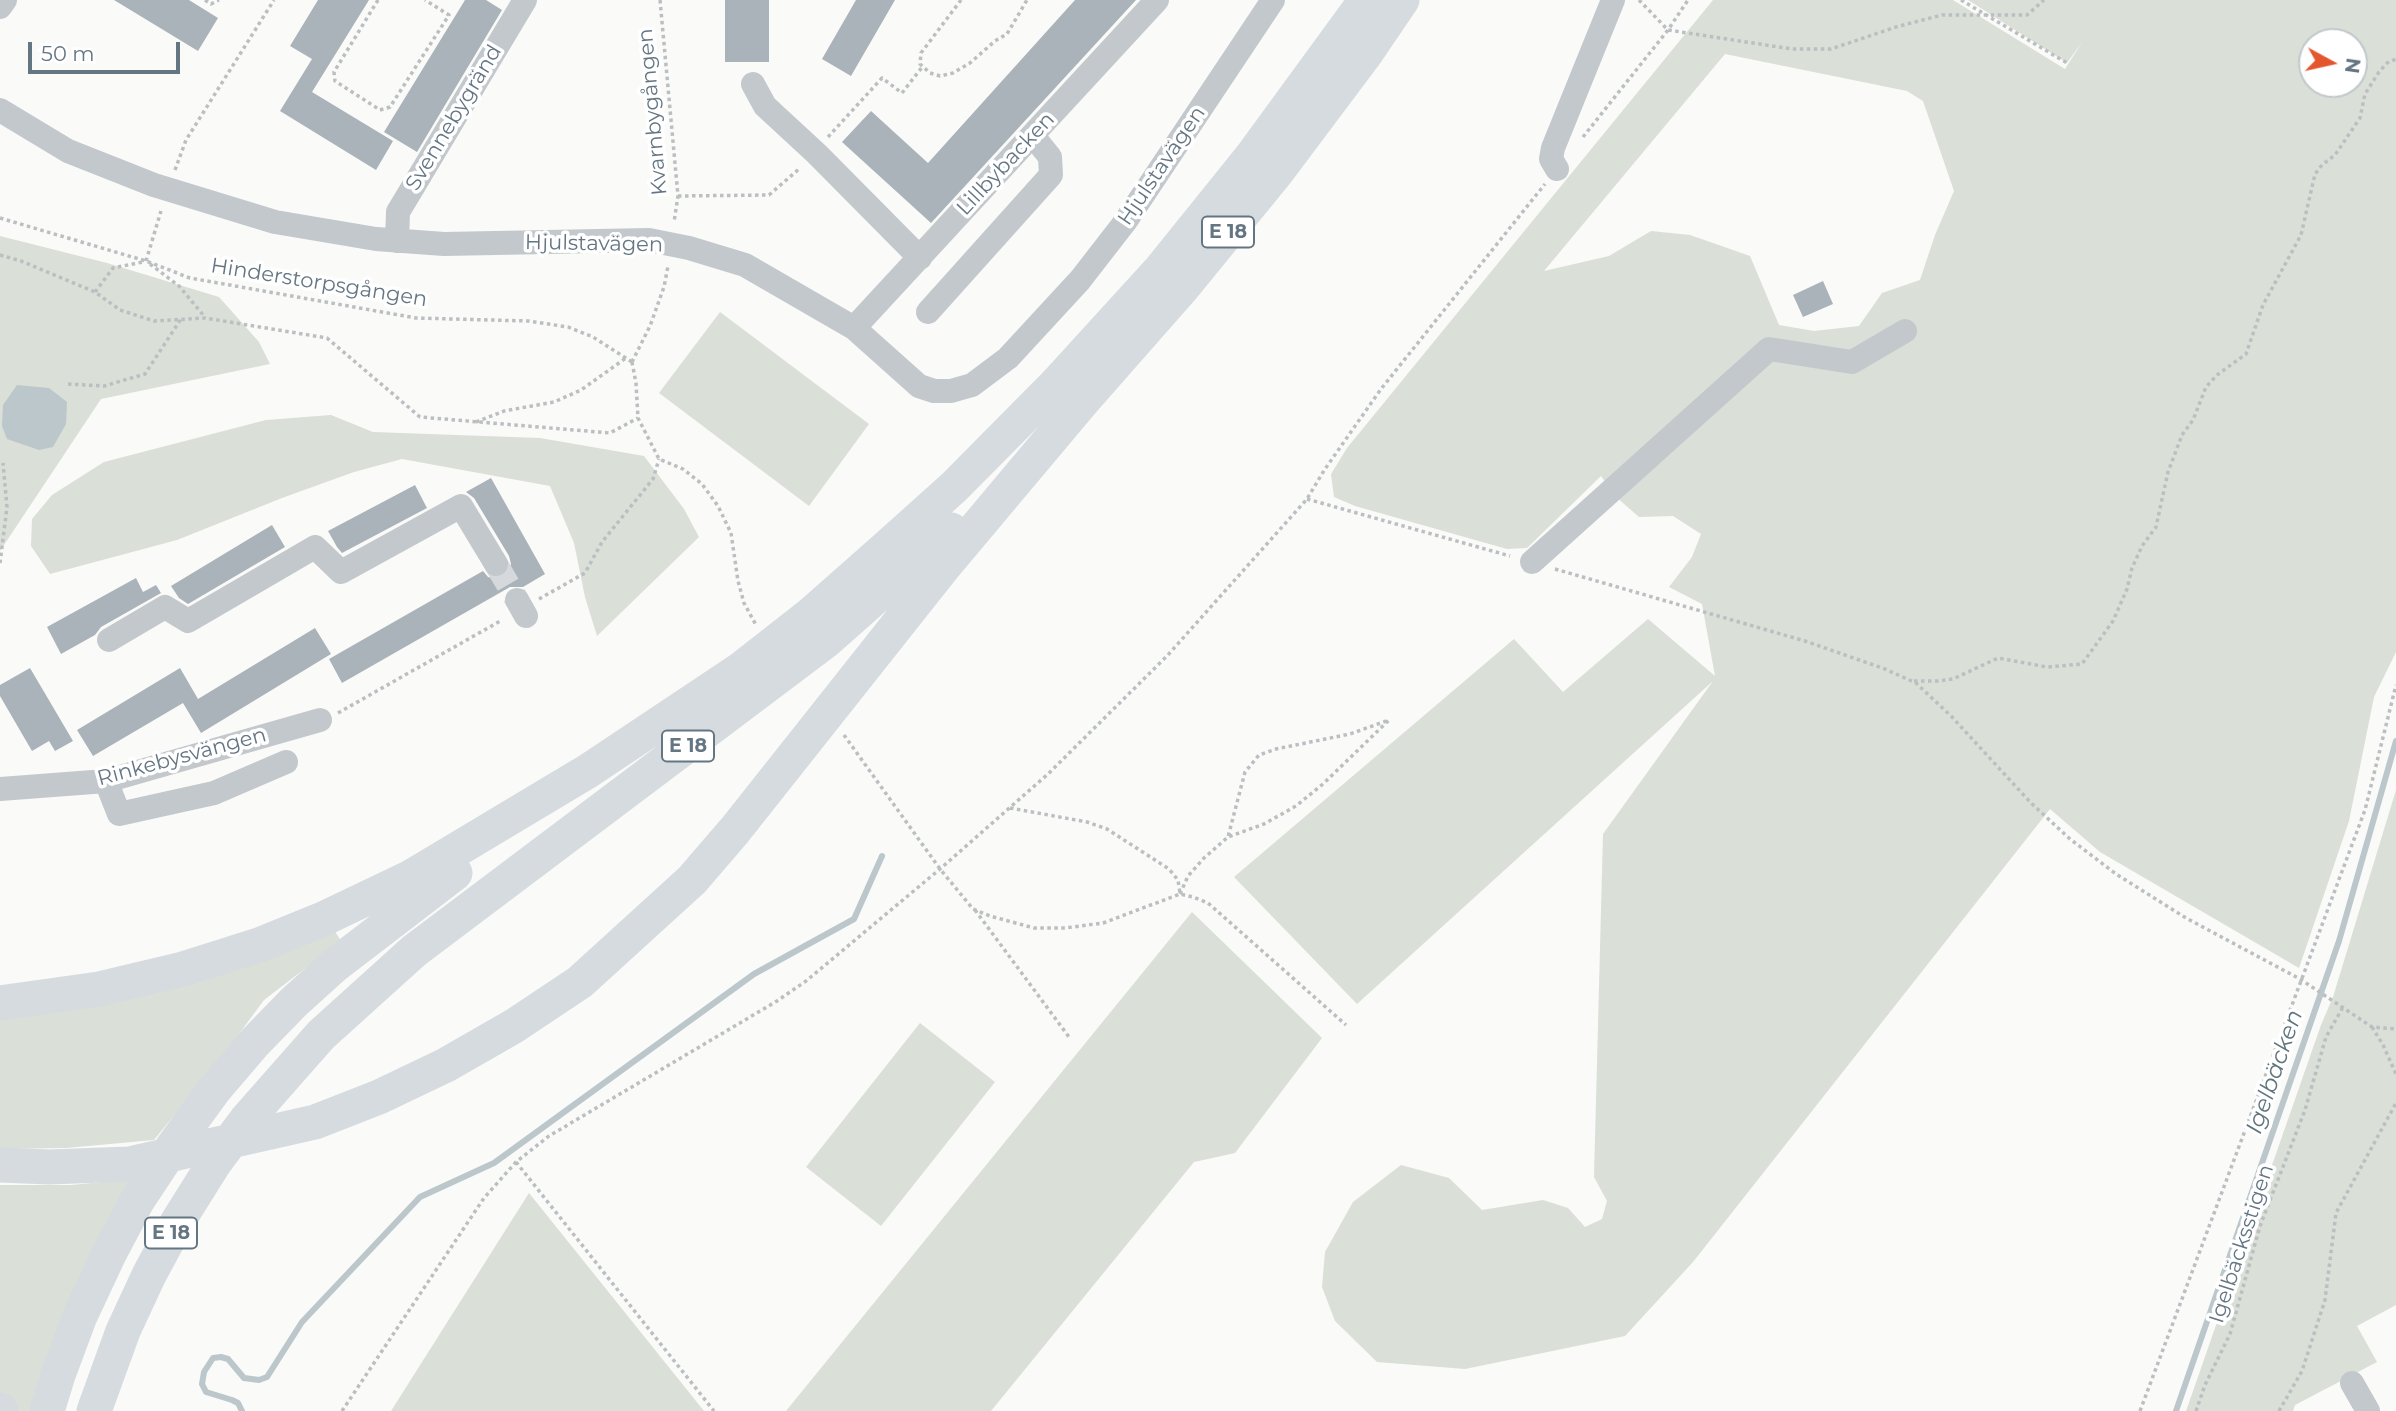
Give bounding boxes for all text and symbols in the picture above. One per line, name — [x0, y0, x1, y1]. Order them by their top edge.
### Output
scale bar — [32, 28, 184, 72]
street label: Kvarnbygången — [633, 28, 673, 196]
north arrow — [2298, 28, 2368, 98]
text: 50 m — [41, 41, 95, 66]
street label: Svennebygränd — [401, 41, 507, 195]
text: N — [2340, 57, 2365, 75]
street label: Hjulstavägen — [1113, 102, 1211, 230]
street label: Lillbybacken — [952, 107, 1060, 221]
road number: E 18 — [1202, 216, 1254, 248]
street label: Hjulstavägen — [525, 230, 663, 258]
street label: Hinderstorpsgången — [209, 253, 429, 313]
street label: Rinkebysvängen — [95, 722, 269, 792]
road number: E 18 — [662, 730, 714, 762]
water label: Igelbäcken — [2241, 1006, 2309, 1138]
street label: Igelbäcksstigen — [2204, 1161, 2280, 1327]
road number: E 18 — [145, 1218, 197, 1248]

